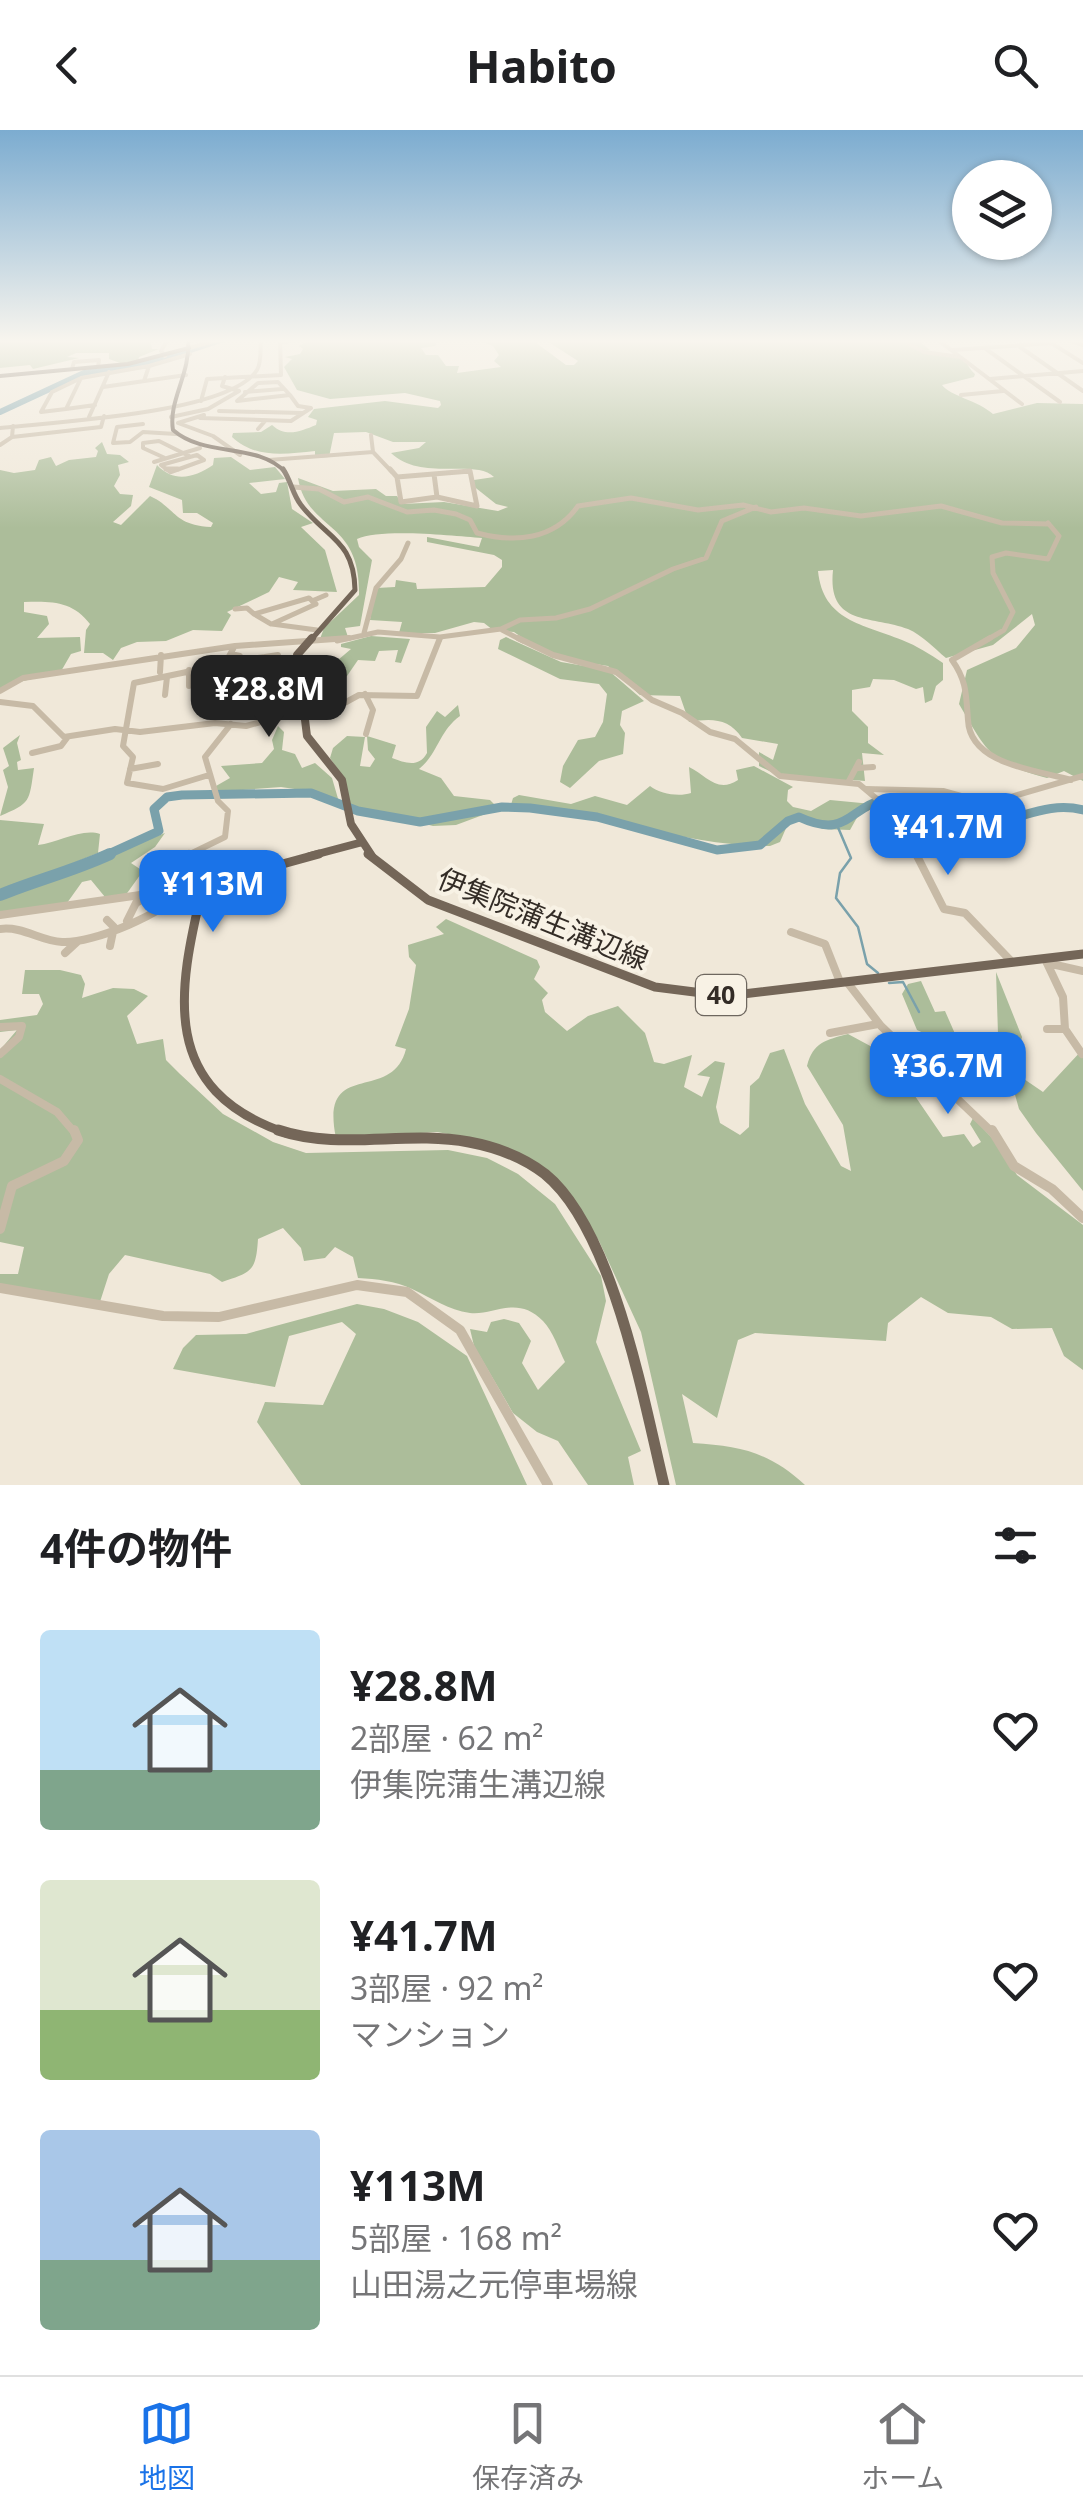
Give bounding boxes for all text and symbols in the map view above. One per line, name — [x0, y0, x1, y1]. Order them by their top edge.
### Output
text: Habito — [466, 35, 617, 96]
icon: back — [40, 38, 95, 93]
icon: search — [988, 38, 1043, 93]
map controls — [952, 160, 1052, 260]
button: layers — [952, 160, 1052, 260]
pin: ¥28.8M — [188, 655, 350, 740]
text: ¥28.8M — [213, 666, 325, 709]
pin: ¥41.7M — [867, 793, 1029, 878]
text: ¥41.7M — [892, 804, 1004, 847]
pin: ¥113M — [143, 850, 283, 935]
street label: 伊集院蒲生溝辺線 — [432, 858, 654, 978]
text: ¥113M — [161, 861, 265, 904]
road number: 40 — [696, 975, 746, 1015]
pin: ¥36.7M — [867, 1032, 1029, 1117]
text: ¥36.7M — [892, 1043, 1004, 1086]
icon: filters — [988, 1518, 1043, 1573]
text: 4件の物件 — [40, 1519, 232, 1576]
text: ¥28.8M — [350, 1656, 498, 1713]
icon: home — [120, 1670, 240, 1790]
icon: heart — [988, 1703, 1043, 1758]
text: 2部屋 · 62 m² — [350, 1716, 544, 1759]
text: 伊集院蒲生溝辺線 — [350, 1762, 606, 1805]
text: ¥41.7M — [350, 1906, 498, 1963]
icon: home — [120, 1920, 240, 2040]
icon: heart — [988, 1953, 1043, 2008]
text: 3部屋 · 92 m² — [350, 1966, 544, 2009]
text: マンション — [350, 2012, 510, 2055]
text: ¥113M — [350, 2156, 486, 2213]
icon: home — [120, 2170, 240, 2290]
icon: heart — [988, 2203, 1043, 2258]
text: 5部屋 · 168 m² — [350, 2216, 562, 2259]
text: 山田湯之元停車場線 — [350, 2262, 638, 2305]
tab: 地図 — [139, 2396, 195, 2496]
tab: 保存済み — [472, 2396, 584, 2496]
tab: ホーム — [861, 2396, 944, 2496]

